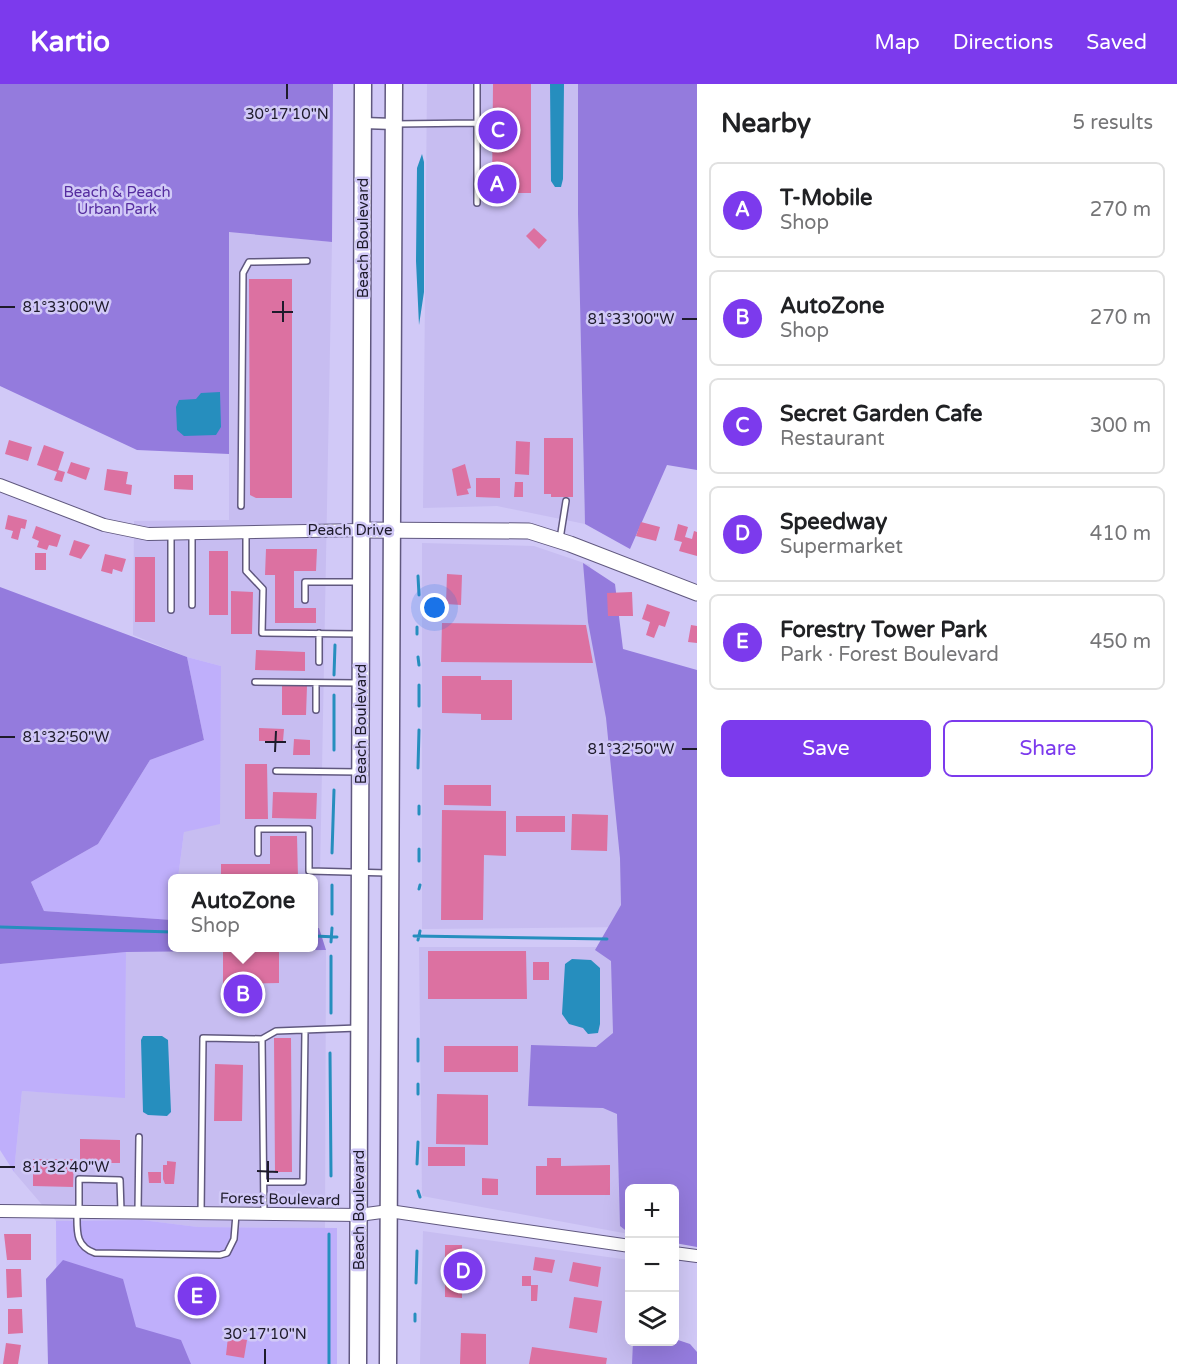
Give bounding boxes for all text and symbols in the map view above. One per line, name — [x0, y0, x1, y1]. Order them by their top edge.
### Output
text: Kartio — [30, 25, 110, 59]
text: Map — [874, 30, 920, 55]
text: Directions — [953, 30, 1053, 55]
text: Saved — [1086, 30, 1147, 55]
text: 30°17'10"N — [245, 105, 329, 123]
pin: C — [478, 108, 518, 152]
text: Nearby — [721, 108, 811, 139]
text: 5 results — [1073, 111, 1153, 135]
pin: A — [478, 162, 516, 206]
street label: Beach Boulevard — [354, 178, 372, 298]
park label: Beach & Peach Urban Park — [63, 183, 171, 218]
text: T-Mobile — [780, 185, 873, 211]
text: A — [735, 198, 750, 222]
text: 270 m — [1090, 198, 1151, 222]
text: Shop — [780, 211, 829, 235]
text: AutoZone — [780, 293, 884, 319]
text: 81°33'00"W — [23, 298, 109, 316]
text: B — [736, 306, 749, 330]
text: 270 m — [1090, 306, 1151, 330]
text: 81°33'00"W — [588, 310, 674, 328]
text: Shop — [780, 319, 829, 343]
text: Secret Garden Cafe — [780, 401, 983, 427]
text: C — [736, 414, 749, 438]
text: 300 m — [1090, 414, 1151, 438]
text: Restaurant — [780, 427, 885, 451]
text: Speedway — [780, 509, 887, 535]
street label: Peach Drive — [308, 521, 392, 539]
text: D — [735, 522, 750, 546]
text: 410 m — [1090, 522, 1151, 546]
text: Supermarket — [780, 535, 903, 559]
your location — [420, 593, 449, 622]
text: Forestry Tower Park — [780, 617, 987, 643]
text: E — [736, 630, 749, 654]
text: 450 m — [1090, 630, 1151, 654]
text: Park · Forest Boulevard — [780, 643, 999, 667]
street label: Beach Boulevard — [352, 664, 370, 784]
button: Save — [721, 720, 931, 777]
button: Share — [943, 720, 1153, 777]
text: 81°32'50"W — [23, 728, 109, 746]
text: 81°32'50"W — [588, 740, 674, 758]
popup — [168, 874, 318, 952]
text: AutoZone — [191, 888, 295, 914]
text: Shop — [191, 914, 240, 938]
pin: B — [224, 972, 262, 1016]
street label: Beach Boulevard — [350, 1150, 368, 1270]
text: 81°32'40"W — [23, 1158, 109, 1176]
map controls — [625, 1184, 679, 1346]
button: + — [625, 1184, 679, 1238]
street label: Forest Boulevard — [220, 1189, 340, 1209]
button: − — [625, 1238, 679, 1292]
pin: D — [444, 1248, 482, 1294]
pin: E — [178, 1274, 216, 1318]
button: layers — [625, 1292, 679, 1346]
text: 30°17'10"N — [223, 1325, 307, 1343]

